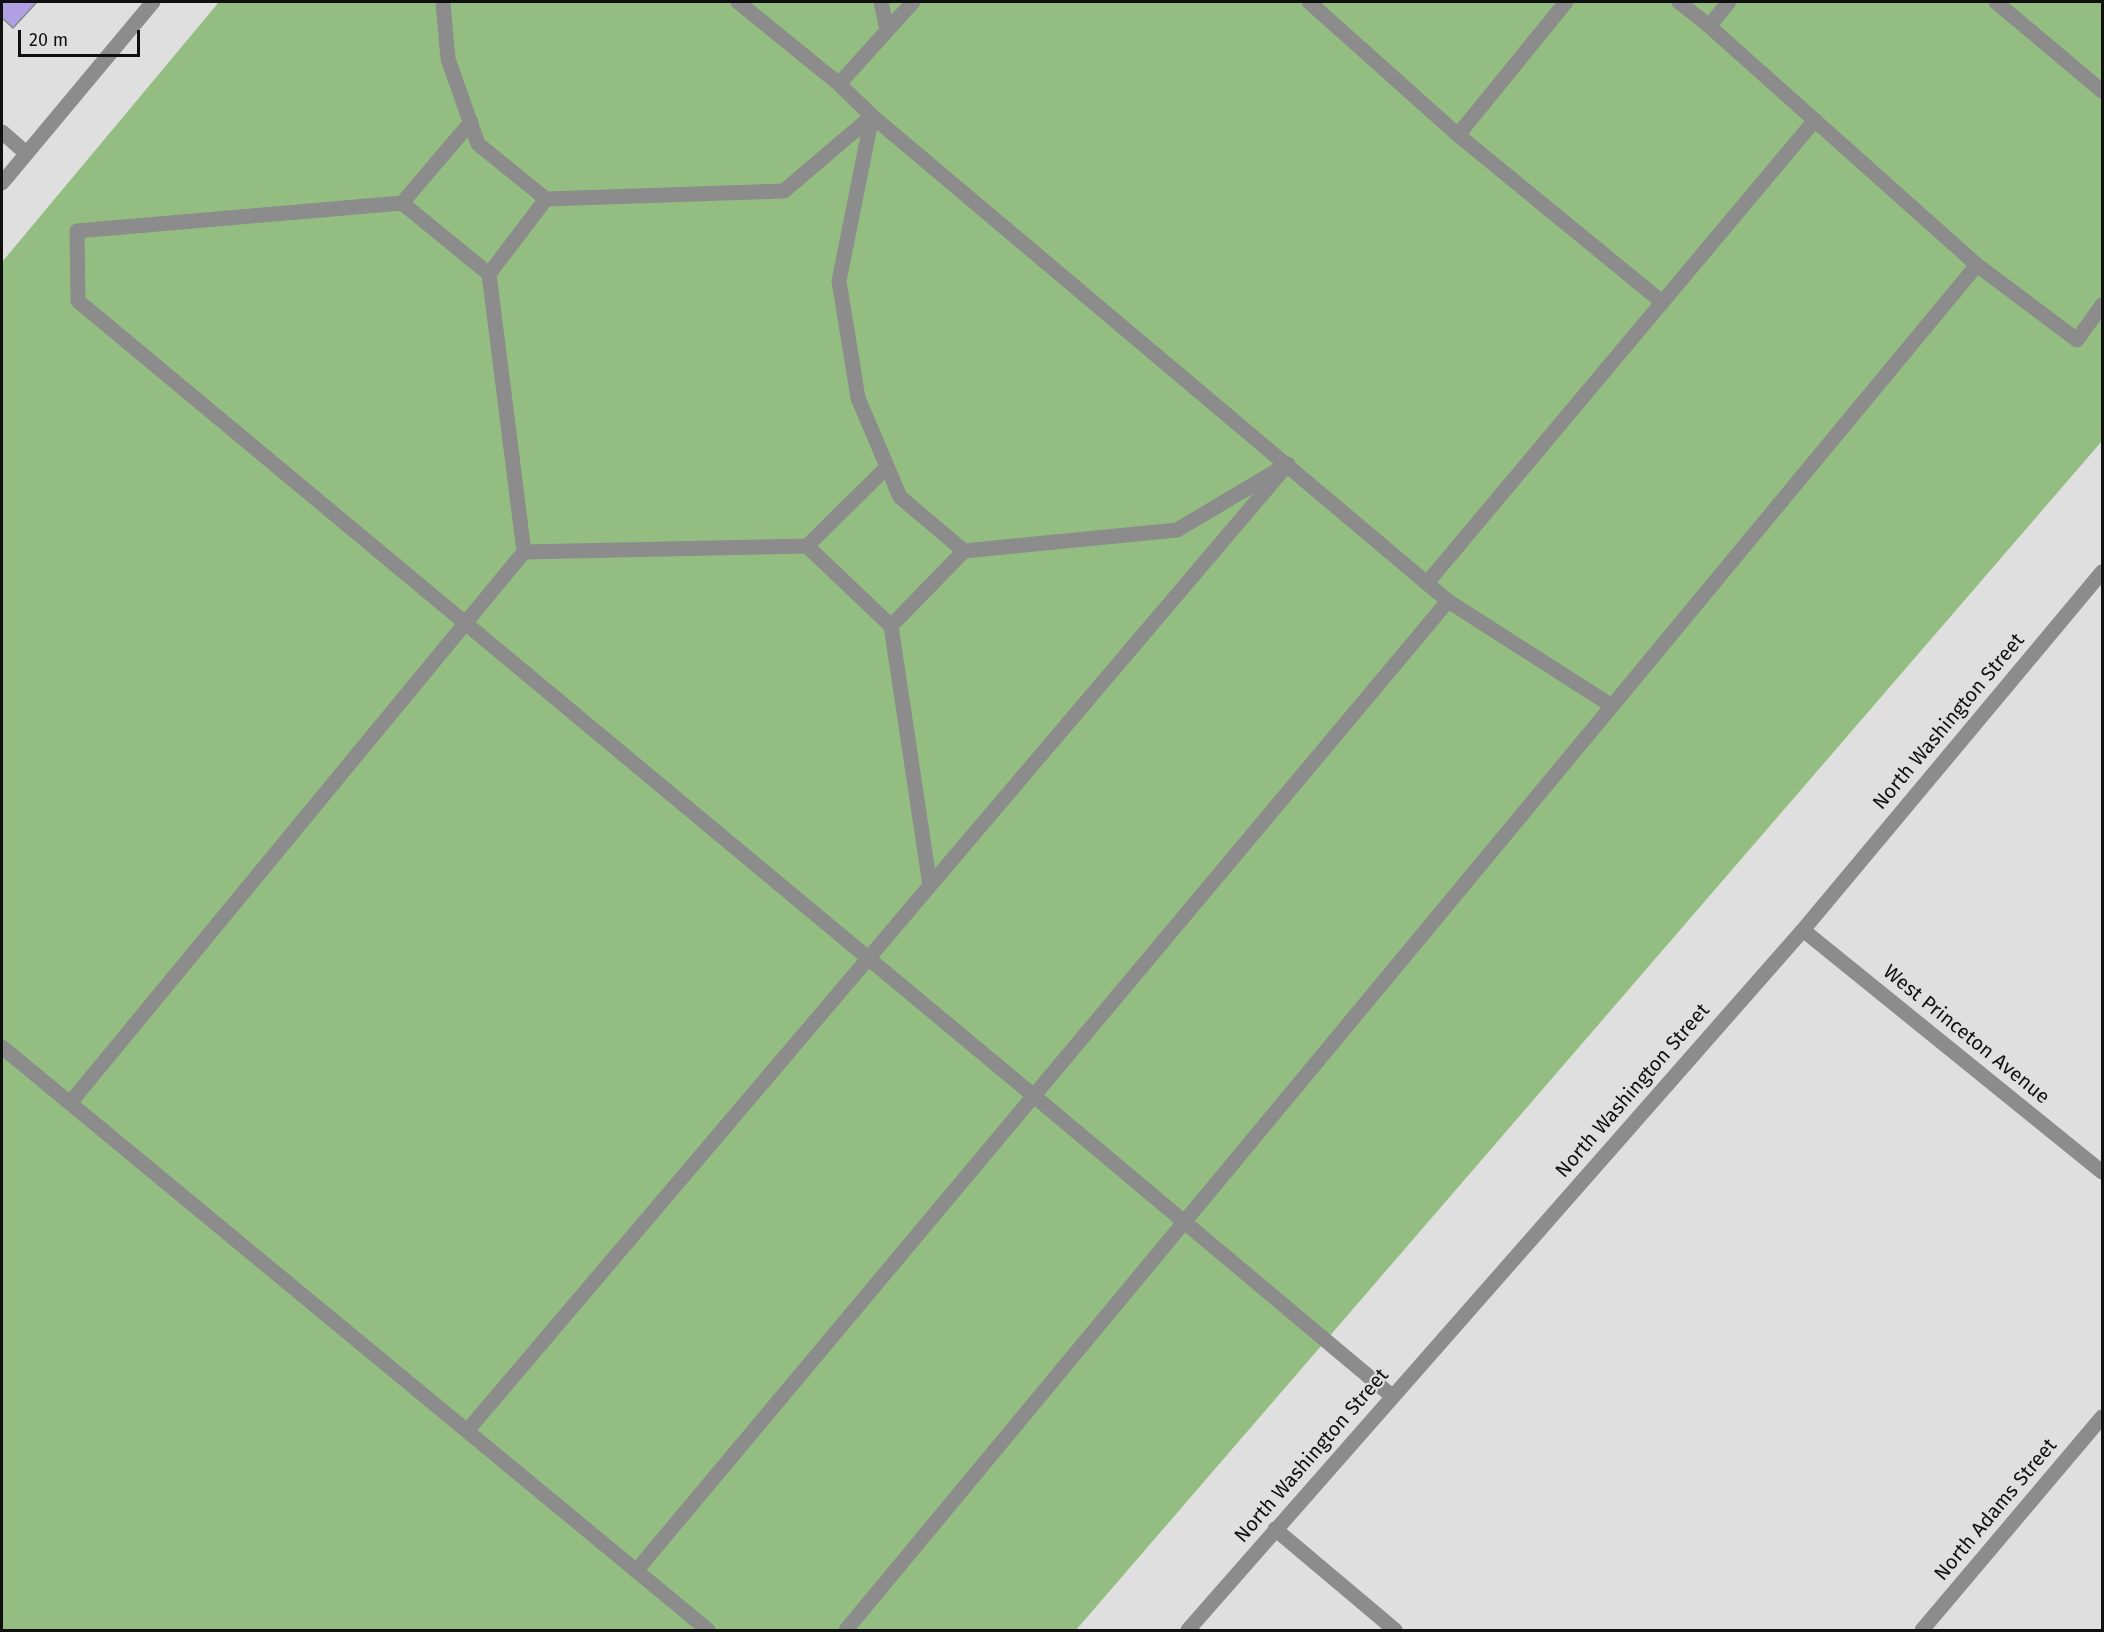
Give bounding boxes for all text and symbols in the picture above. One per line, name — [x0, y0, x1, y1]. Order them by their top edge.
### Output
scale bar — [21, 18, 142, 56]
text: 20 m — [29, 29, 68, 51]
street label: North Washington Street — [1868, 629, 2030, 815]
street label: West Princeton Avenue — [1878, 960, 2054, 1110]
street label: North Washington Street — [1551, 999, 1715, 1183]
street label: North Washington Street — [1230, 1364, 1394, 1548]
street label: North Adams Street — [1930, 1434, 2062, 1586]

